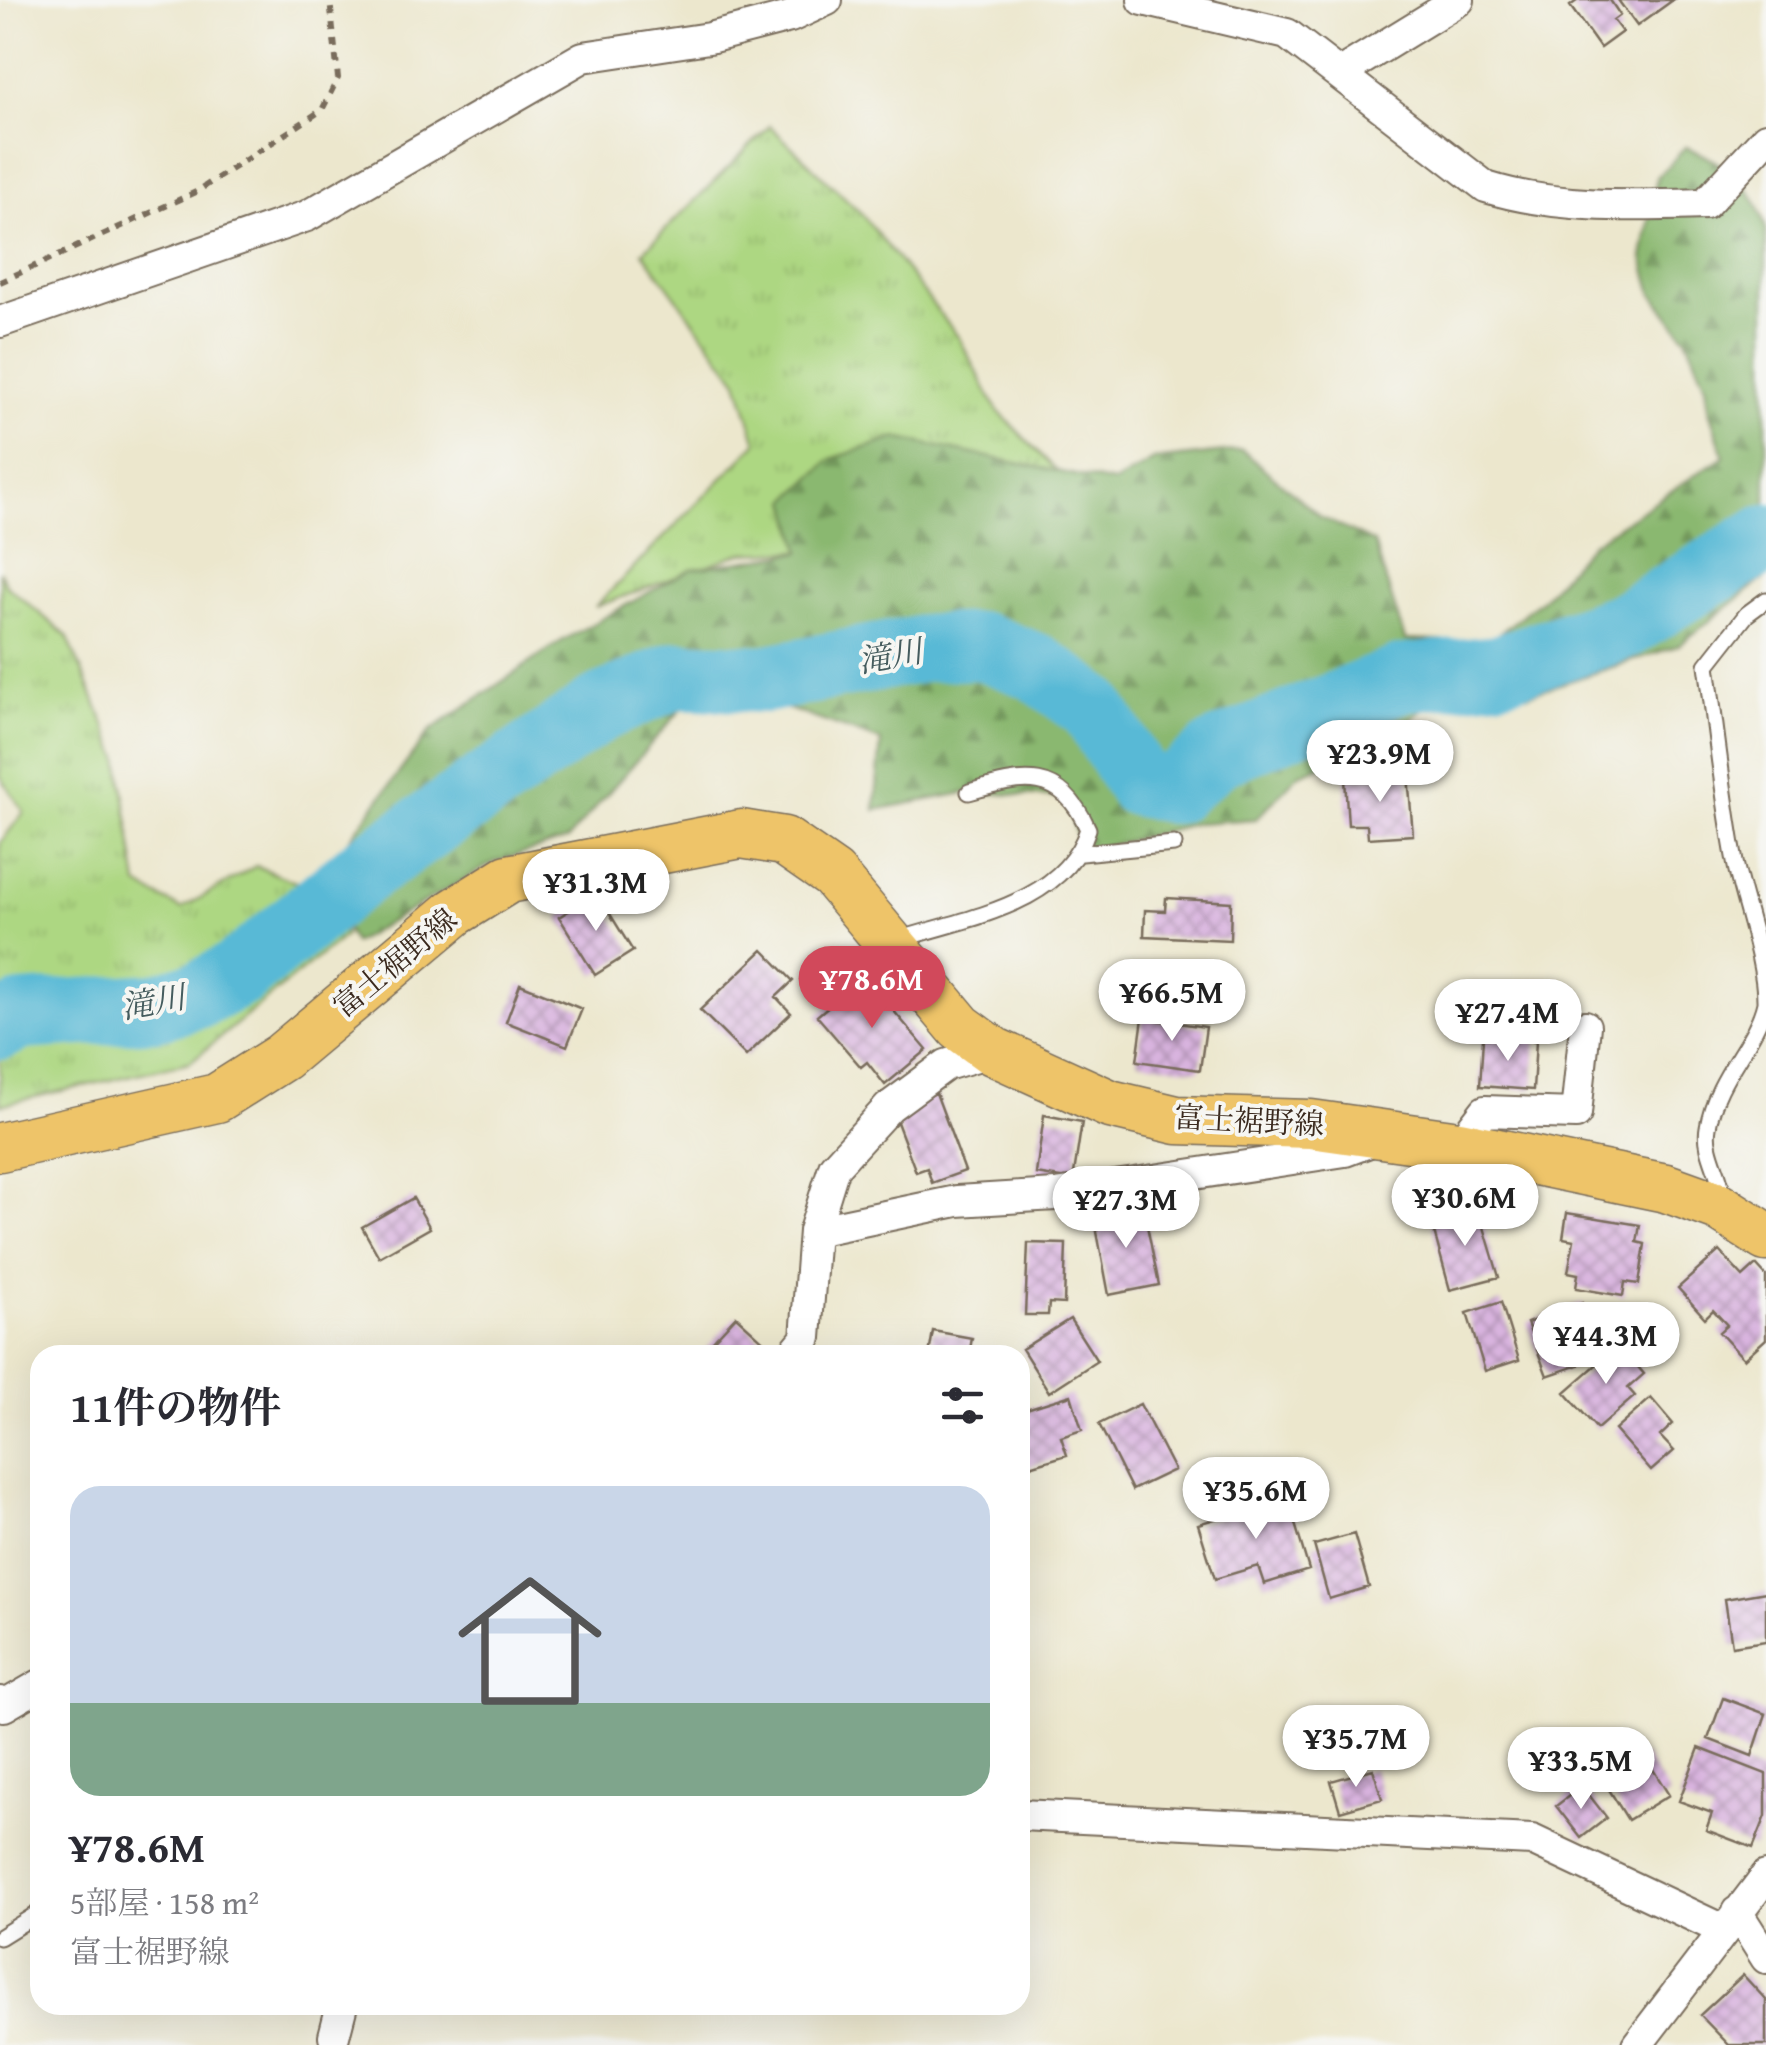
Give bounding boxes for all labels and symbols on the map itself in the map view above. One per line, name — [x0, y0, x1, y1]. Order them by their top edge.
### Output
water label: 滝川 — [854, 626, 928, 684]
pin: ¥23.9M — [1299, 720, 1461, 805]
pin: ¥31.3M — [515, 849, 677, 934]
street label: 富士裾野線 — [323, 897, 466, 1027]
pin: ¥78.6M — [791, 946, 953, 1031]
pin: ¥66.5M — [1091, 959, 1253, 1044]
water label: 滝川 — [117, 972, 191, 1030]
pin: ¥27.4M — [1427, 979, 1589, 1064]
street label: 富士裾野線 — [1173, 1094, 1325, 1146]
pin: ¥30.6M — [1384, 1164, 1546, 1249]
pin: ¥27.3M — [1045, 1166, 1207, 1251]
pin: ¥44.3M — [1525, 1302, 1687, 1387]
pin: ¥35.6M — [1175, 1457, 1337, 1542]
pin: ¥35.7M — [1275, 1705, 1437, 1790]
pin: ¥33.5M — [1500, 1727, 1662, 1812]

